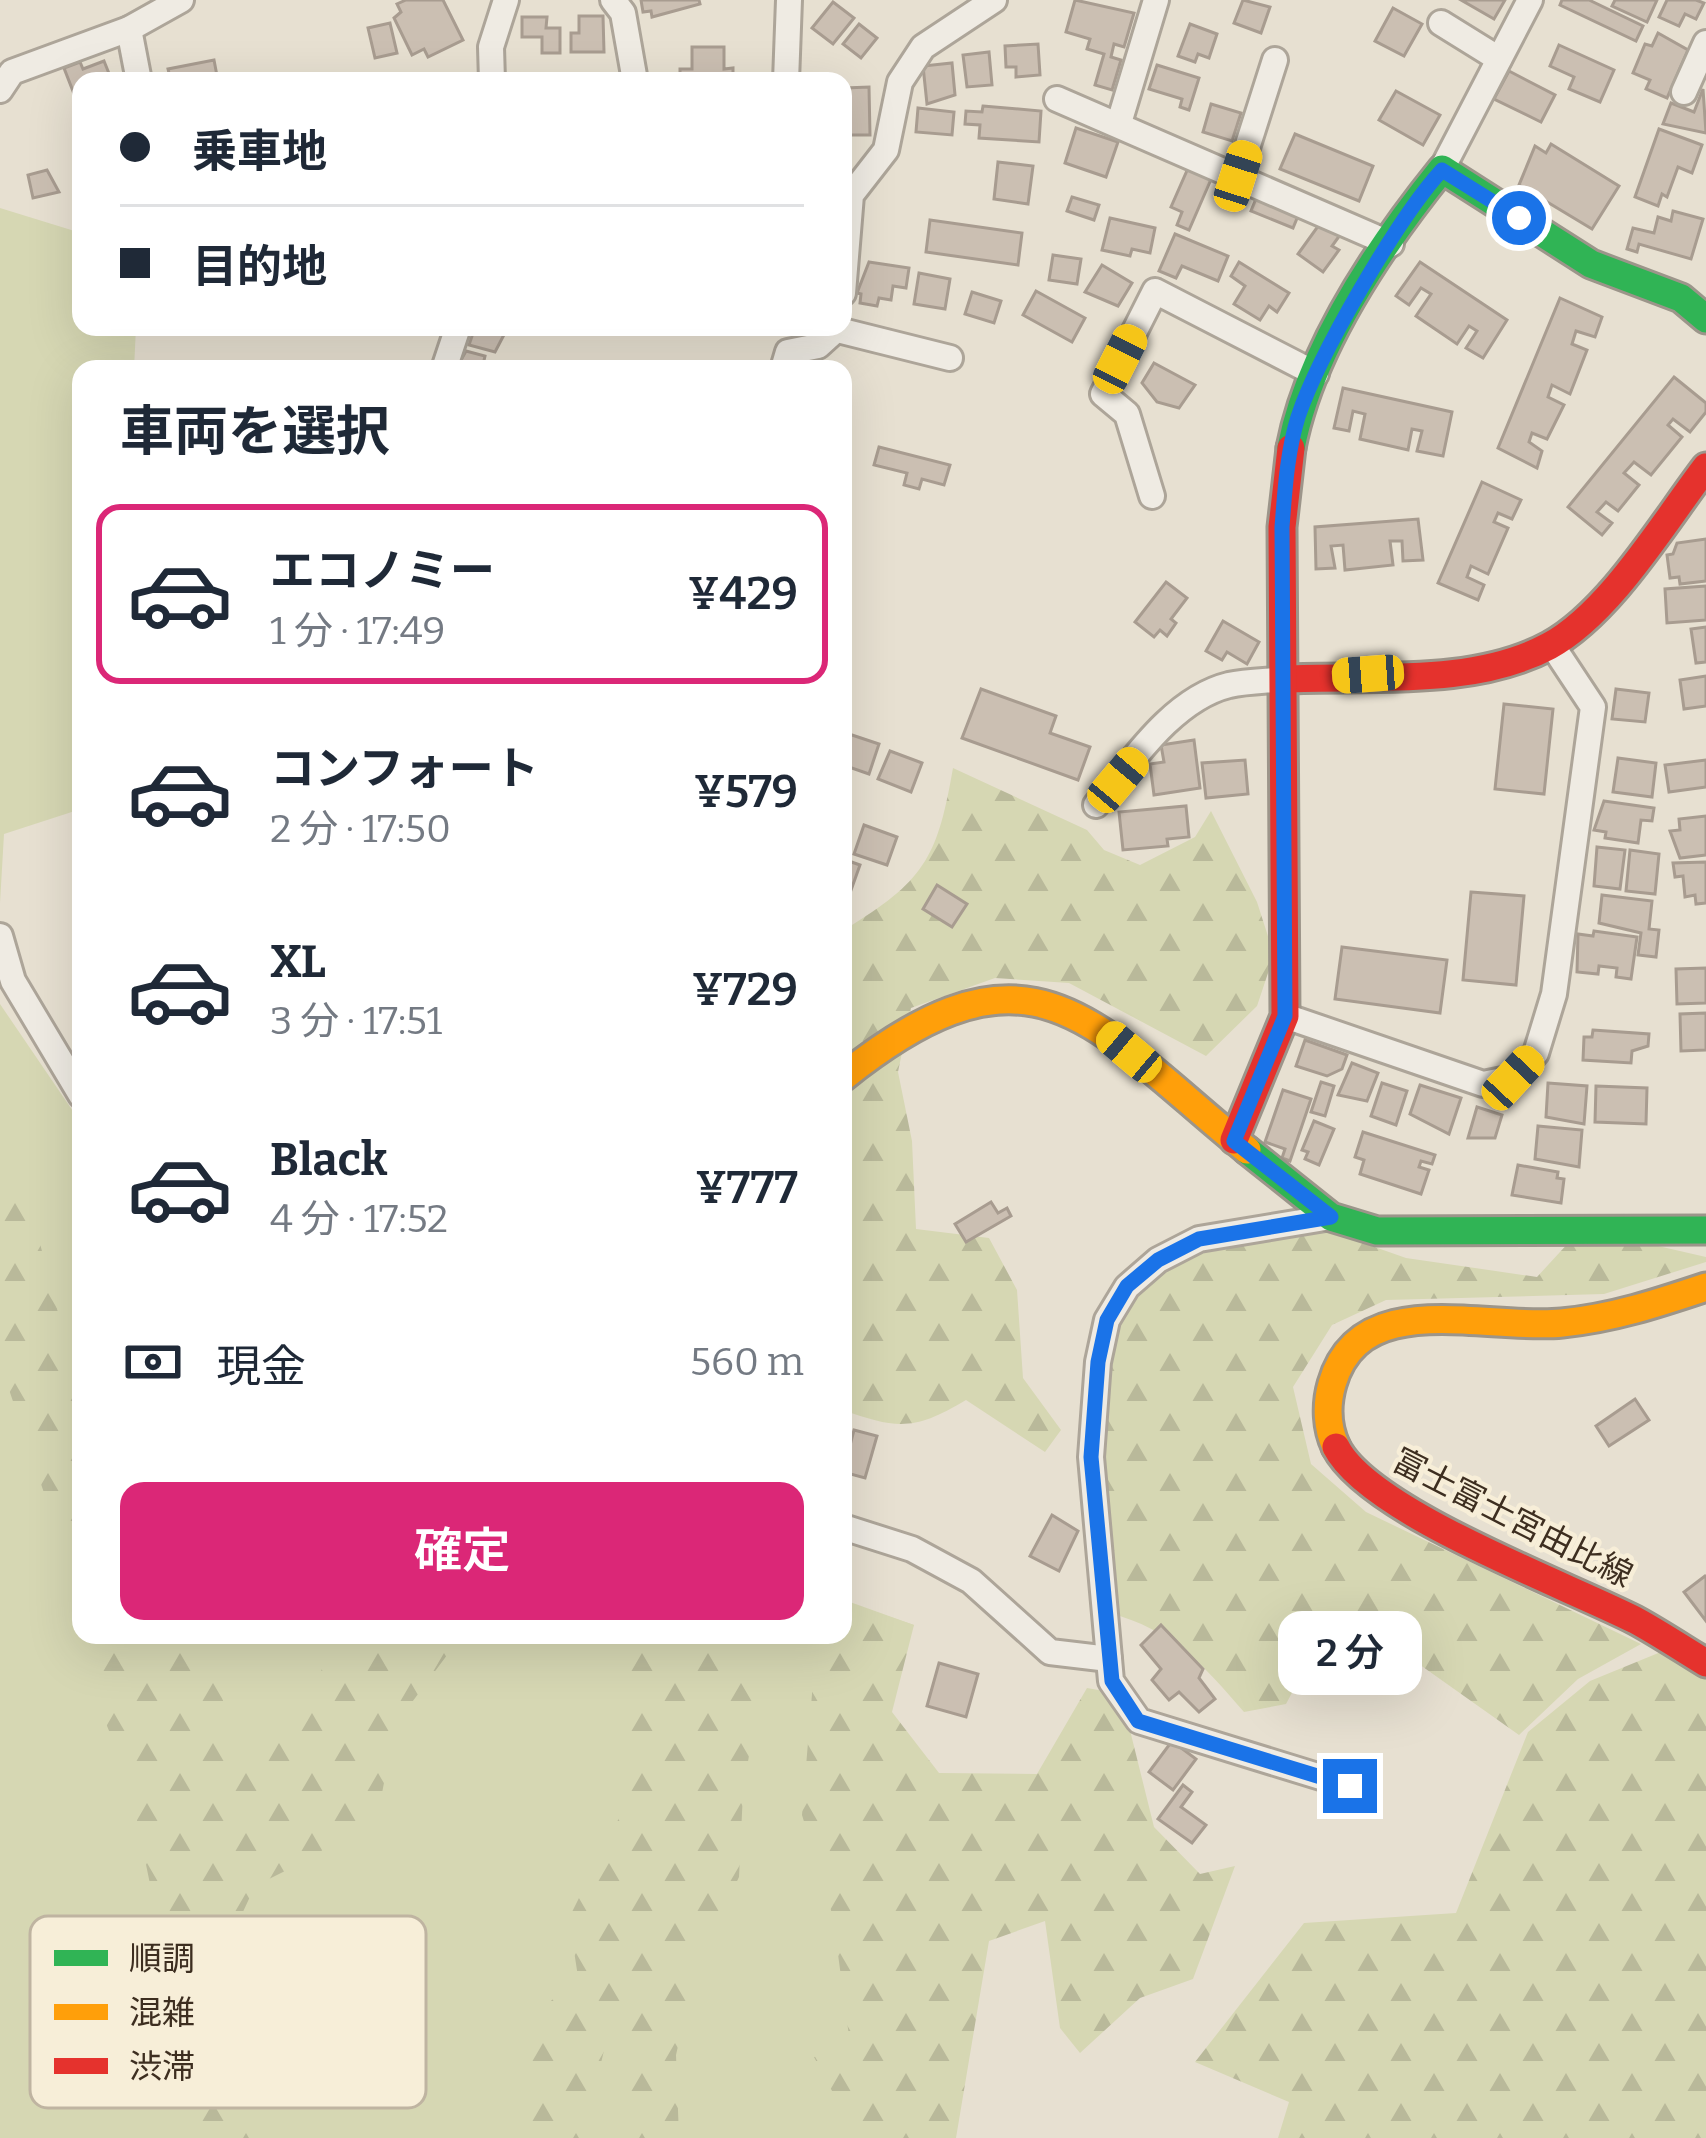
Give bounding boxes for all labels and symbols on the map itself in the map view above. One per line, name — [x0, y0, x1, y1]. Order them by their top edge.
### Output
car — [1210, 136, 1266, 216]
route start — [1492, 191, 1546, 245]
car — [1088, 319, 1152, 399]
car — [1331, 654, 1405, 694]
car — [1081, 741, 1155, 819]
car — [1090, 1015, 1168, 1089]
car — [1475, 1039, 1551, 1117]
street label: 富士富士宮由比線 — [1386, 1440, 1639, 1596]
callout: 2 分 — [1278, 1612, 1422, 1696]
route end — [1323, 1759, 1377, 1813]
legend — [30, 1916, 426, 2108]
text: 順調 — [129, 1939, 195, 1979]
text: 混雑 — [129, 1993, 195, 2033]
text: 渋滞 — [129, 2047, 195, 2087]

